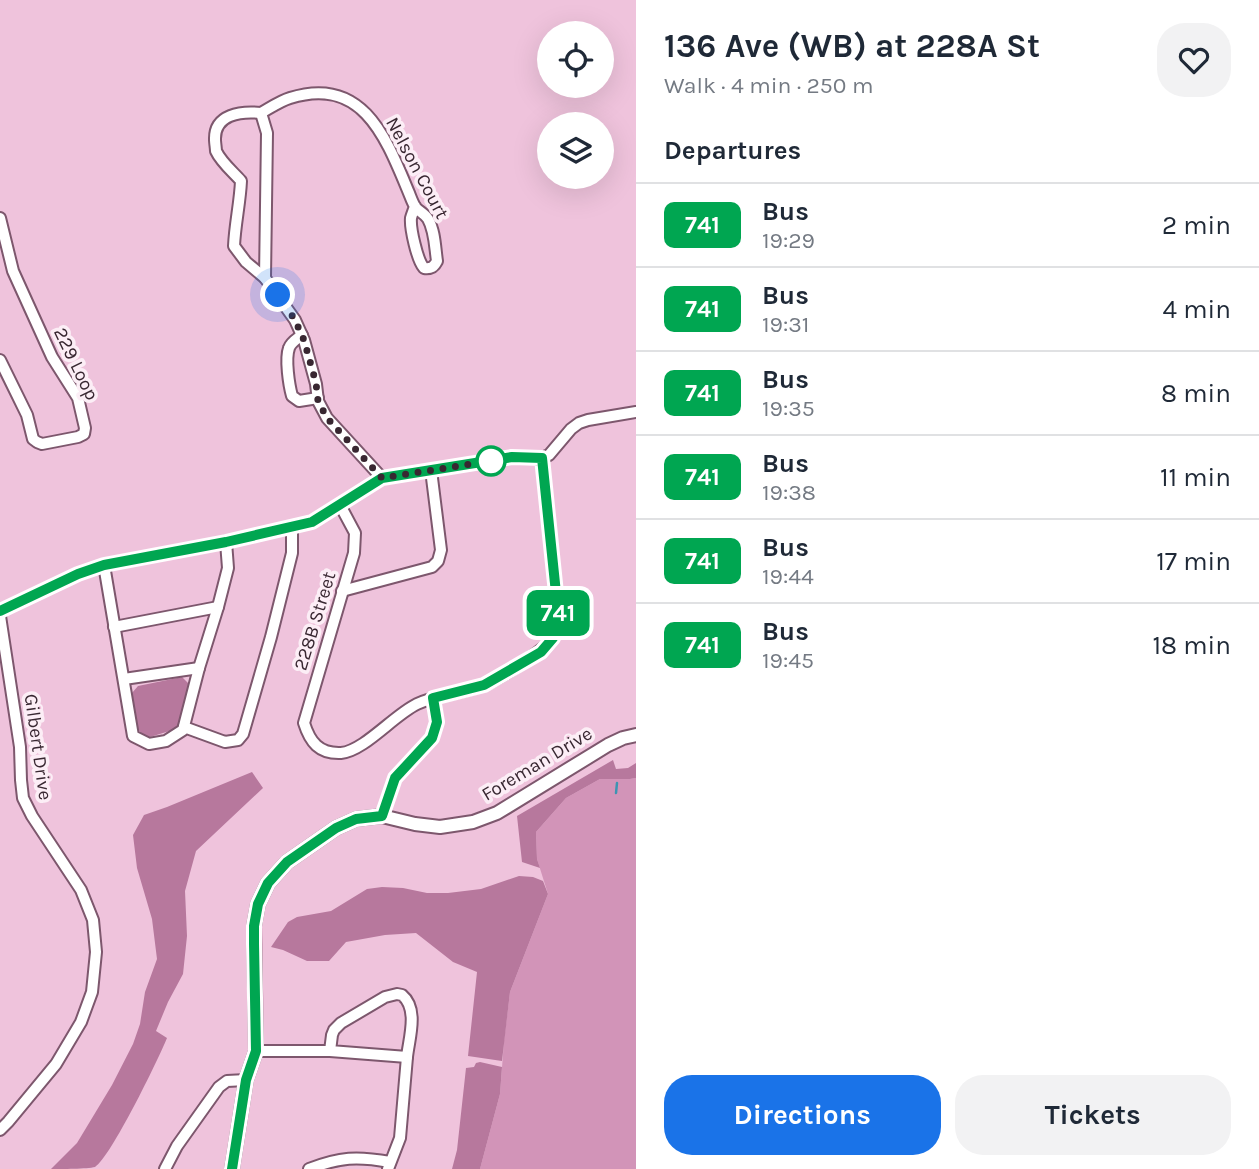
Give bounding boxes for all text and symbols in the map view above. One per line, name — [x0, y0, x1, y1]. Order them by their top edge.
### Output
map controls — [537, 21, 614, 189]
button: locate — [537, 21, 614, 98]
button: heart — [1157, 23, 1231, 97]
text: 136 Ave (WB) at 228A St — [664, 27, 1040, 65]
text: Walk · 4 min · 250 m — [664, 72, 873, 99]
button: layers — [537, 112, 614, 189]
street label: Nelson Court — [381, 113, 453, 223]
text: Departures — [664, 135, 801, 166]
text: Bus — [762, 196, 809, 227]
text: 2 min — [1162, 210, 1231, 241]
text: 741 — [685, 211, 720, 239]
text: 19:29 — [762, 227, 815, 254]
your location — [260, 277, 295, 312]
text: Bus — [762, 280, 809, 311]
text: 4 min — [1163, 294, 1231, 325]
text: 741 — [685, 295, 720, 323]
text: 19:31 — [762, 311, 809, 338]
street label: 229 Loop — [49, 324, 103, 404]
text: Bus — [762, 364, 809, 395]
text: 8 min — [1161, 378, 1231, 409]
text: 741 — [685, 379, 720, 407]
text: 19:35 — [762, 395, 815, 422]
unlabelled marker — [476, 446, 506, 476]
text: Bus — [762, 448, 809, 479]
text: 11 min — [1160, 462, 1231, 493]
text: 741 — [685, 463, 720, 491]
text: 19:38 — [762, 479, 816, 506]
text: Bus — [762, 532, 809, 563]
text: 17 min — [1156, 546, 1231, 577]
text: 741 — [685, 547, 720, 575]
text: 19:44 — [762, 563, 814, 590]
street label: 228B Street — [290, 569, 340, 673]
line badge: 741 — [518, 590, 598, 636]
text: 741 — [541, 599, 575, 627]
text: Bus — [762, 616, 809, 647]
text: 18 min — [1152, 630, 1231, 661]
text: 741 — [685, 631, 720, 659]
text: 19:45 — [762, 647, 814, 674]
street label: Gilbert Drive — [20, 692, 56, 802]
street label: Foreman Drive — [478, 722, 596, 806]
button: Directions — [664, 1075, 941, 1155]
button: Tickets — [955, 1075, 1231, 1155]

